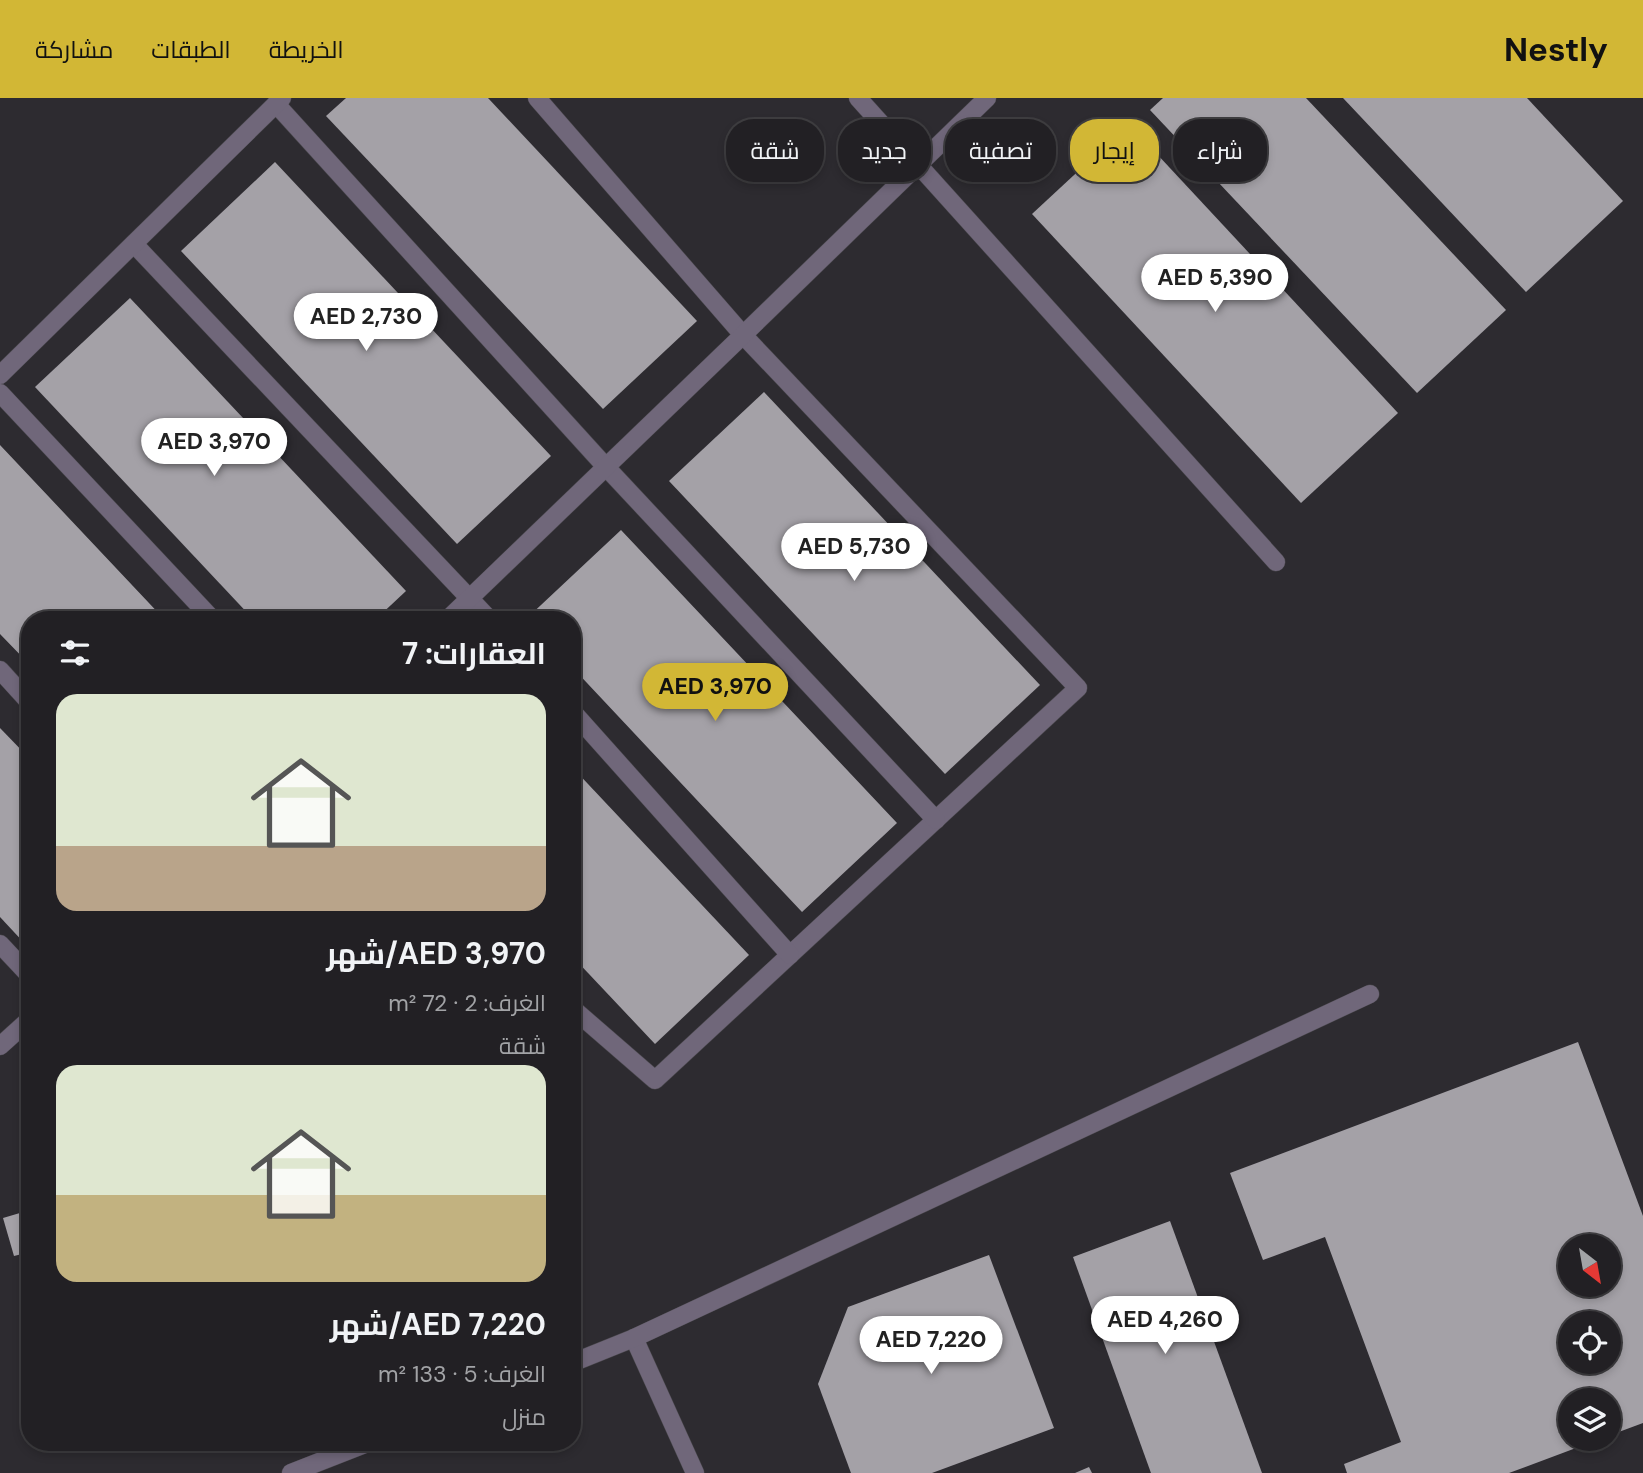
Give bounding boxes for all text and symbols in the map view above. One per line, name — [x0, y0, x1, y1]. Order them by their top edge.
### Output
text: Nestly — [1504, 28, 1608, 71]
text: مشاركة — [35, 34, 113, 65]
text: الطبقات — [151, 34, 231, 65]
text: الخريطة — [269, 34, 344, 65]
chip: شقة — [726, 119, 824, 182]
chip: جديد — [838, 119, 931, 182]
chip: تصفية — [945, 119, 1056, 182]
chip: إيجار — [1070, 119, 1159, 182]
chip: شراء — [1173, 119, 1267, 182]
pin: AED 5,390 — [1135, 254, 1295, 314]
text: AED 5,390 — [1157, 262, 1273, 292]
pin: AED 2,730 — [286, 294, 446, 353]
text: AED 2,730 — [310, 301, 422, 331]
pin: AED 3,970 — [134, 418, 294, 478]
text: AED 3,970 — [157, 426, 271, 456]
pin: AED 5,730 — [774, 524, 934, 583]
text: AED 5,730 — [797, 531, 911, 561]
icon: filters — [56, 634, 94, 672]
text: العقارات: 7 — [402, 634, 546, 673]
pin: AED 3,970 — [635, 664, 795, 723]
text: AED 3,970 — [658, 671, 772, 701]
icon: home — [238, 740, 364, 866]
text: AED 3,970/شهر — [326, 934, 546, 973]
text: الغرف: 2 · 72 m² — [388, 988, 546, 1018]
text: شقة — [499, 1031, 546, 1061]
icon: home — [238, 1111, 364, 1237]
north arrow — [1558, 1234, 1620, 1297]
map controls — [1558, 1234, 1621, 1451]
pin: AED 4,260 — [1085, 1296, 1245, 1356]
text: AED 4,260 — [1107, 1304, 1223, 1334]
text: AED 7,220/شهر — [330, 1305, 546, 1344]
button: locate — [1558, 1311, 1621, 1374]
pin: AED 7,220 — [851, 1316, 1011, 1376]
text: AED 7,220 — [876, 1324, 986, 1354]
text: الغرف: 5 · 133 m² — [378, 1359, 546, 1389]
button: layers — [1558, 1388, 1621, 1451]
text: منزل — [502, 1402, 546, 1432]

